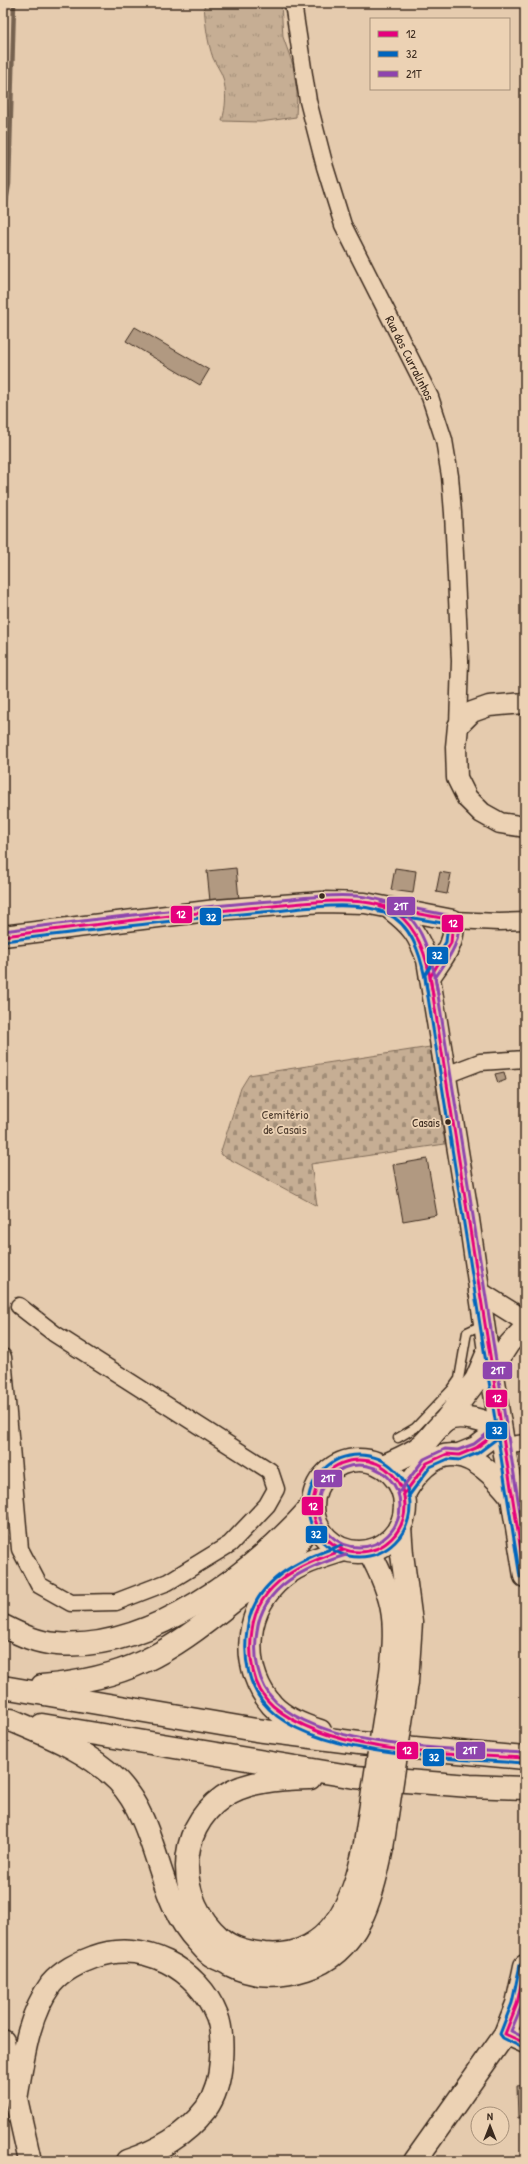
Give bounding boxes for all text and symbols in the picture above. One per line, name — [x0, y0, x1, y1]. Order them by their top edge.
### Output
legend — [370, 18, 510, 90]
text: 12 — [406, 25, 416, 42]
text: 32 — [406, 45, 417, 62]
text: 21T — [406, 65, 422, 82]
street label: Rua dos Curralinhos — [381, 312, 439, 402]
unlabelled marker — [317, 891, 327, 901]
line badge: 21T — [386, 896, 416, 916]
text: 21T — [394, 899, 409, 913]
line badge: 12 — [170, 905, 193, 924]
text: 12 — [176, 907, 186, 921]
line badge: 32 — [199, 907, 222, 926]
text: 32 — [206, 910, 217, 924]
line badge: 12 — [441, 914, 464, 933]
text: 12 — [448, 916, 458, 930]
line badge: 32 — [426, 946, 449, 965]
text: 32 — [432, 948, 443, 962]
park label: Cemitério de Casais — [262, 1105, 308, 1138]
place label: Casais — [412, 1114, 440, 1131]
marker: Casais — [443, 1117, 453, 1127]
line badge: 21T — [482, 1361, 513, 1380]
text: 21T — [491, 1363, 506, 1377]
line badge: 12 — [485, 1389, 508, 1408]
text: 12 — [492, 1391, 502, 1405]
line badge: 32 — [485, 1421, 508, 1440]
text: 32 — [492, 1423, 503, 1437]
line badge: 21T — [313, 1469, 343, 1488]
text: 21T — [321, 1471, 336, 1485]
line badge: 12 — [301, 1496, 324, 1516]
text: 12 — [308, 1499, 318, 1513]
line badge: 32 — [305, 1525, 328, 1544]
text: 32 — [311, 1527, 322, 1541]
line badge: 12 — [396, 1741, 419, 1760]
line badge: 21T — [455, 1741, 486, 1760]
text: 12 — [402, 1743, 412, 1757]
text: 21T — [463, 1743, 478, 1757]
line badge: 32 — [422, 1748, 445, 1767]
text: 32 — [429, 1750, 440, 1764]
north arrow — [470, 2106, 510, 2146]
text: N — [487, 2109, 493, 2123]

